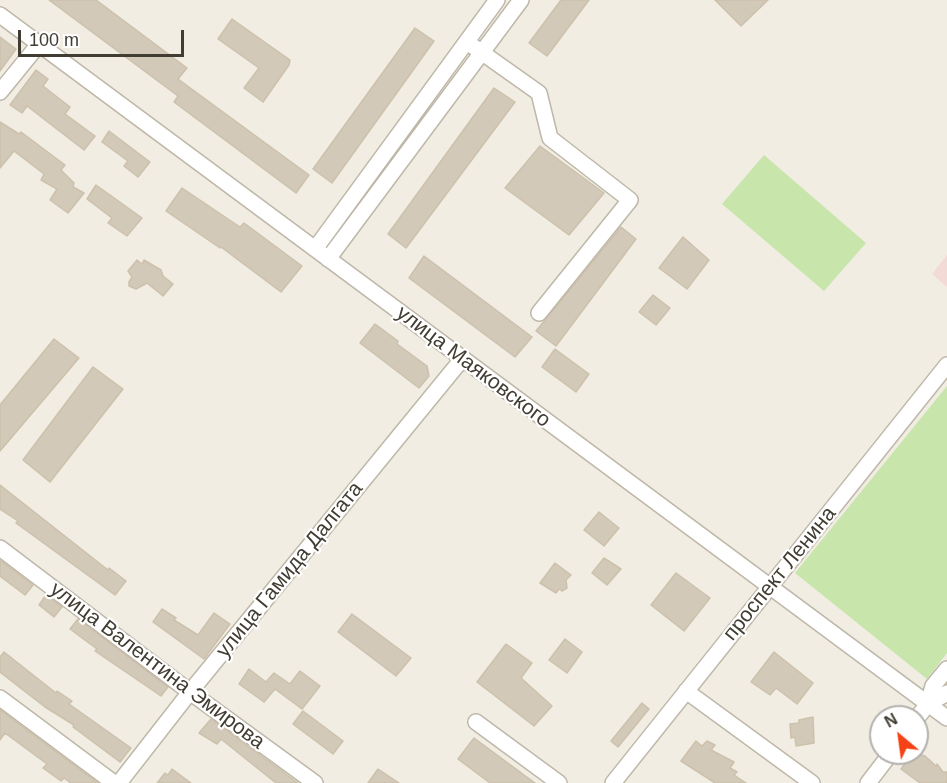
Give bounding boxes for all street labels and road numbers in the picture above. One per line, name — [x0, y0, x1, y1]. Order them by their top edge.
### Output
street label: улица Маяковского — [391, 301, 555, 433]
street label: улица Гамида Далгата — [211, 477, 369, 663]
street label: проспект Ленина — [718, 502, 842, 646]
street label: улица Валентина Эмирова — [45, 577, 269, 755]

